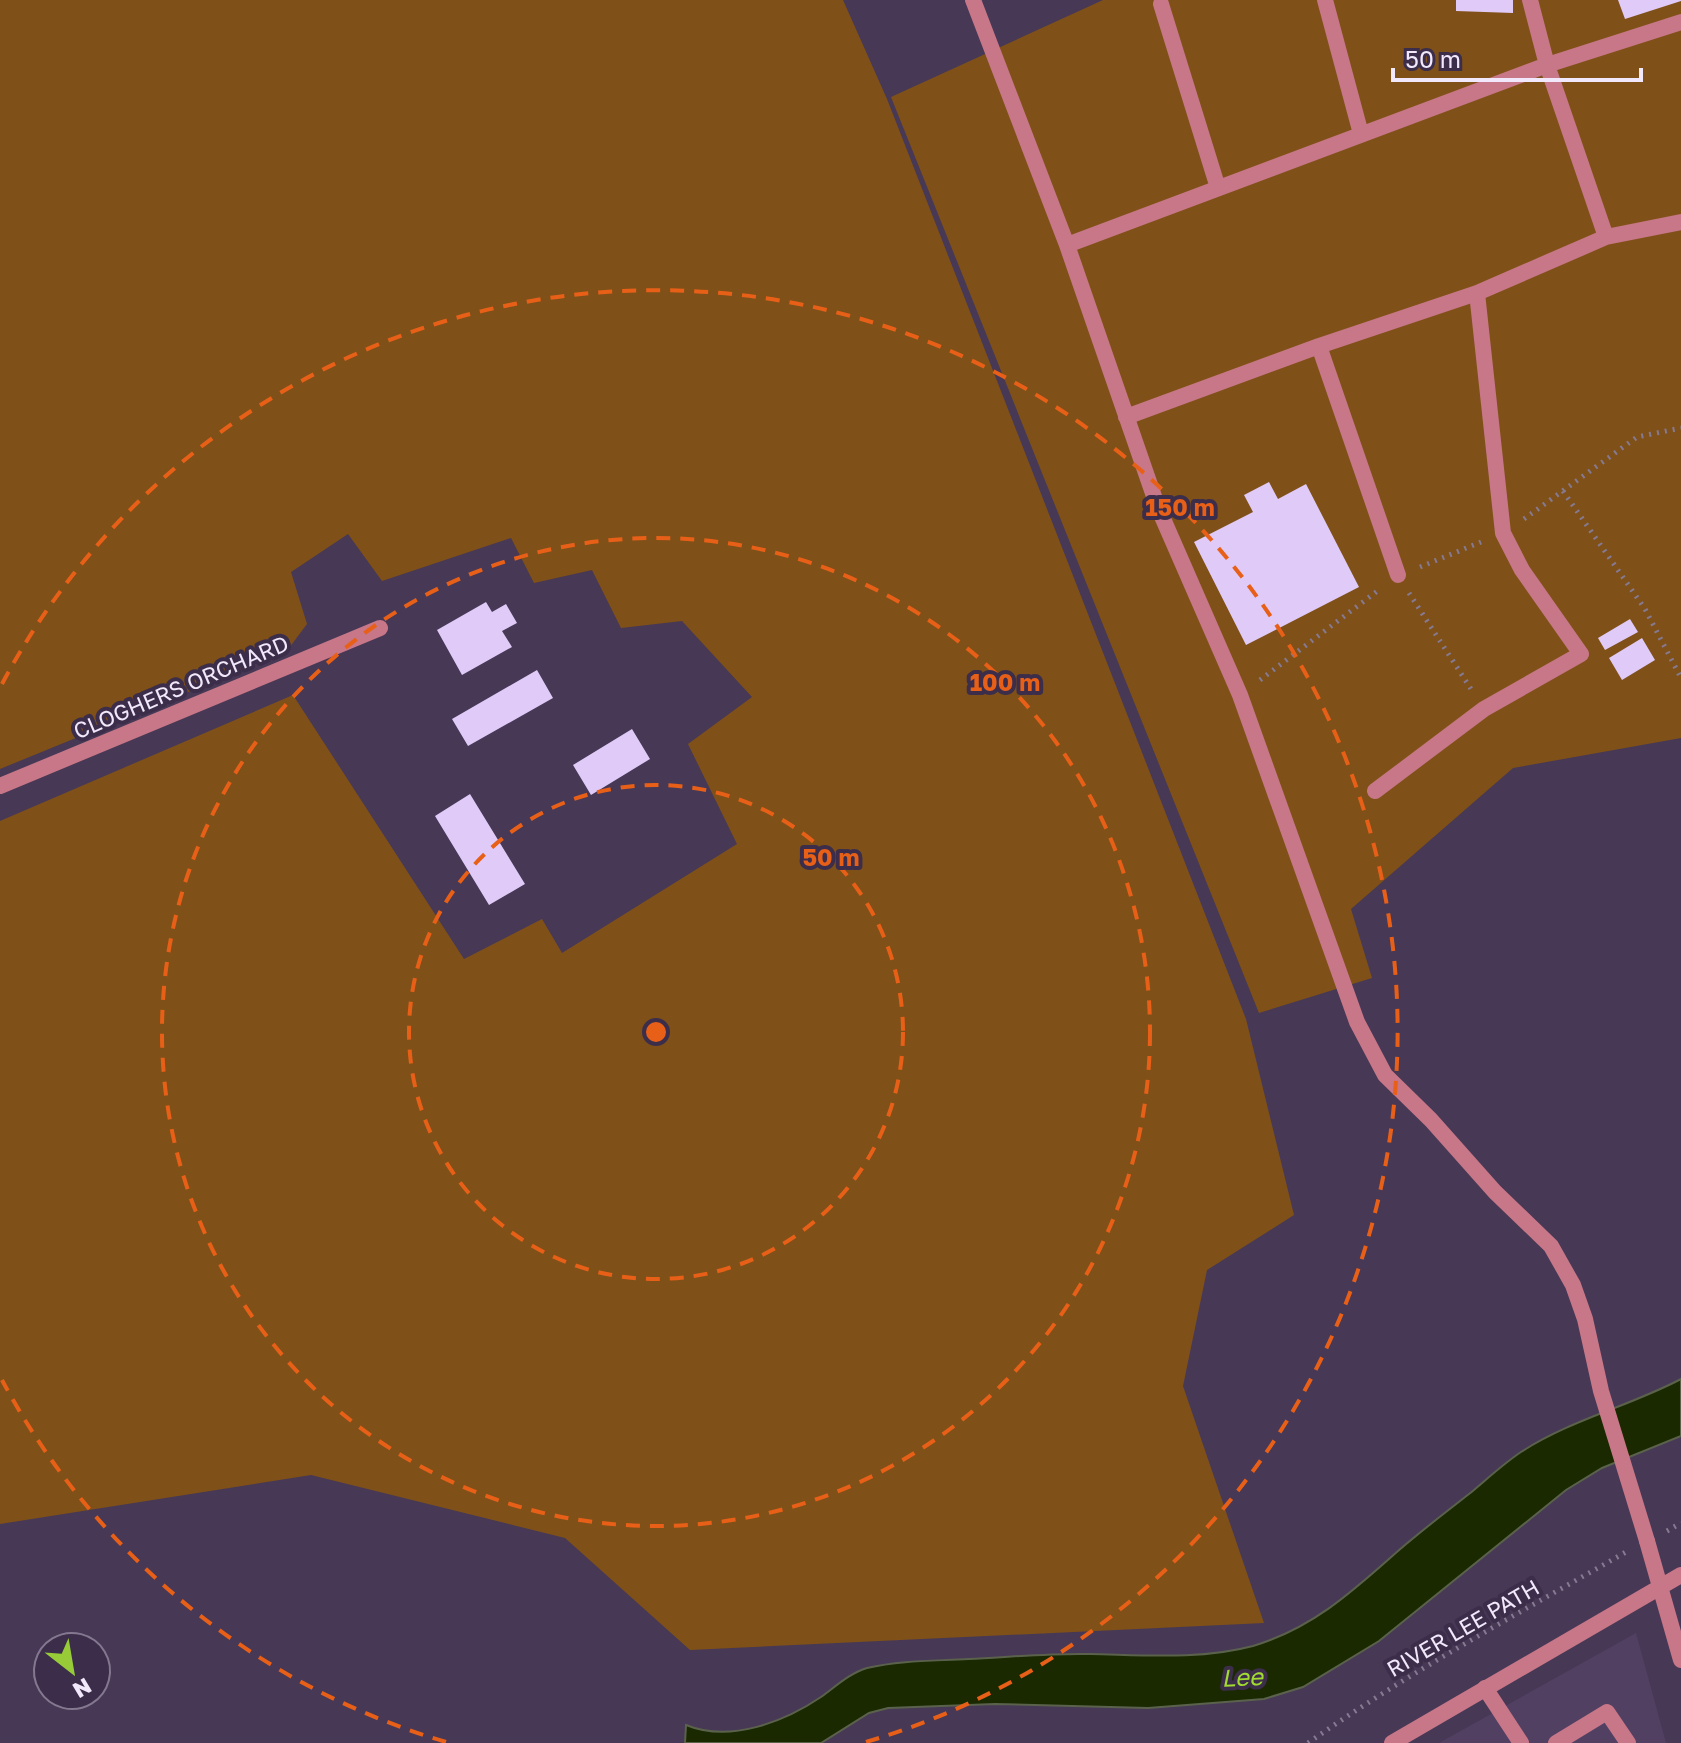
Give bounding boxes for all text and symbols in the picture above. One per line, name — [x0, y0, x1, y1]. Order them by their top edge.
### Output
scale bar — [1393, 32, 1641, 82]
text: 50 m — [1405, 44, 1461, 73]
text: 150 m — [1145, 492, 1215, 521]
street label: CLOGHERS ORCHARD — [69, 629, 292, 744]
text: 100 m — [970, 667, 1040, 696]
text: 50 m — [802, 842, 860, 871]
centre of rings — [642, 1018, 670, 1046]
street label: RIVER LEE PATH — [1382, 1573, 1544, 1682]
north arrow — [32, 1631, 112, 1711]
water label: Lee — [1221, 1661, 1265, 1692]
text: N — [68, 1673, 97, 1704]

